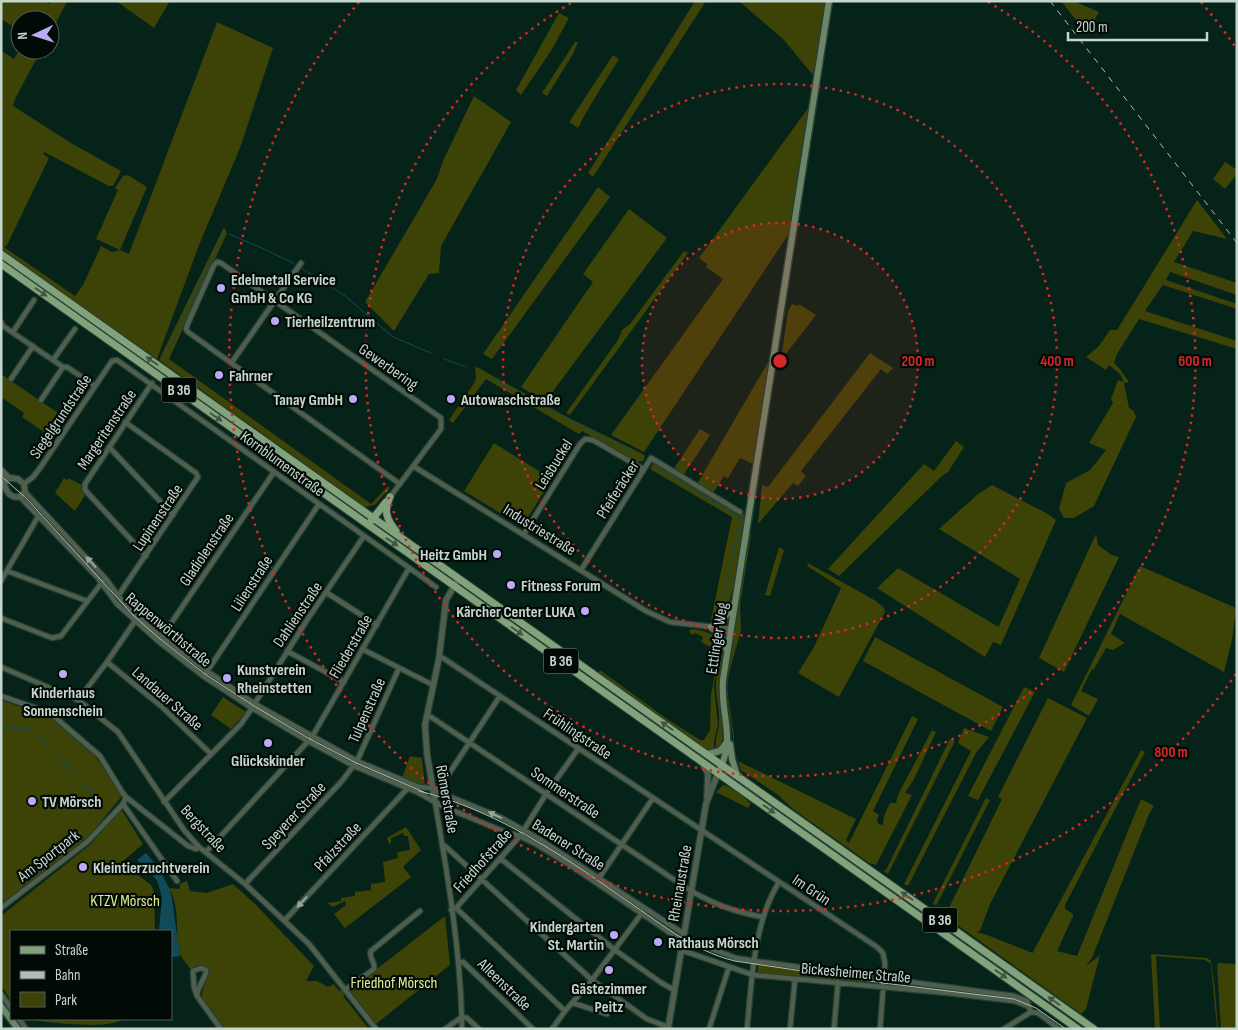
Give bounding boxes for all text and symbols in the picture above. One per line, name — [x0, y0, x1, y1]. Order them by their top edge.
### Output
north arrow — [10, 10, 60, 60]
scale bar — [1068, 10, 1207, 42]
text: 200 m — [1076, 18, 1108, 37]
text: N — [14, 32, 31, 40]
place label: Edelmetall Service GmbH & Co KG — [231, 271, 336, 308]
marker: Edelmetall Service GmbH & Co KG — [215, 282, 227, 294]
one-way arrow — [34, 287, 48, 297]
place label: Tierheilzentrum — [285, 313, 375, 332]
marker: Tierheilzentrum — [269, 315, 281, 327]
street label: Gewerbering — [355, 340, 422, 395]
centre of rings — [771, 352, 789, 370]
text: 200 m — [901, 352, 935, 371]
text: 400 m — [1040, 352, 1074, 371]
text: 600 m — [1178, 352, 1212, 371]
one-way arrow — [145, 356, 159, 366]
place label: Fahrner — [229, 367, 273, 386]
marker: Fahrner — [213, 369, 225, 381]
street label: Siegelgrundstraße — [26, 371, 96, 463]
road number: B 36 — [162, 378, 196, 402]
street label: Margeritenstraße — [74, 386, 141, 473]
place label: Tanay GmbH — [273, 391, 343, 410]
place label: Autowaschstraße — [460, 391, 561, 410]
marker: Tanay GmbH — [347, 393, 359, 405]
marker: Autowaschstraße — [445, 393, 457, 405]
one-way arrow — [209, 412, 223, 422]
street label: Kornblumenstraße — [236, 427, 328, 501]
street label: Leisbuckel — [531, 436, 577, 494]
street label: Pfeiferäcker — [593, 457, 644, 522]
street label: Lupinenstraße — [129, 481, 188, 555]
street label: Industriestraße — [499, 500, 579, 560]
street label: Gladiolenstraße — [176, 510, 239, 590]
one-way arrow — [385, 537, 399, 547]
place label: Heitz GmbH — [420, 546, 487, 565]
marker: Heitz GmbH — [491, 548, 503, 560]
street label: Lilienstraße — [227, 552, 277, 615]
one-way arrow — [85, 557, 97, 569]
place label: Fitness Forum — [521, 577, 601, 596]
street label: Dahlienstraße — [270, 579, 327, 651]
marker: Fitness Forum — [505, 579, 517, 591]
street label: Rappenwörthstraße — [121, 589, 215, 672]
street label: Ettlinger Weg — [702, 601, 733, 675]
place label: Kärcher Center LUKA — [456, 603, 575, 622]
marker: Kärcher Center LUKA — [579, 605, 591, 617]
street label: Fliederstraße — [325, 611, 377, 682]
one-way arrow — [510, 626, 524, 636]
road number: B 36 — [544, 648, 578, 674]
place label: Kunstverein Rheinstetten — [237, 661, 312, 698]
street label: Landauer Straße — [128, 663, 206, 735]
marker: Kinderhaus Sonnenschein — [57, 668, 69, 680]
marker: Kunstverein Rheinstetten — [221, 672, 233, 684]
street label: Tulpenstraße — [345, 675, 390, 746]
place label: Kinderhaus Sonnenschein — [23, 684, 103, 721]
street label: Frühlingstraße — [540, 705, 615, 764]
one-way arrow — [661, 720, 674, 731]
marker: Glückskinder — [262, 737, 274, 749]
text: 800 m — [1154, 743, 1188, 762]
place label: Glückskinder — [231, 752, 305, 771]
street label: Sommerstraße — [527, 763, 603, 823]
street label: Römerstraße — [431, 764, 462, 835]
street label: Speyerer Straße — [258, 778, 330, 854]
place label: TV Mörsch — [42, 793, 101, 812]
marker: TV Mörsch — [26, 795, 38, 807]
street label: Bergstraße — [176, 801, 230, 857]
one-way arrow — [762, 804, 776, 814]
one-way arrow — [488, 811, 502, 819]
street label: Badener Straße — [528, 815, 608, 875]
street label: Pfalzstraße — [311, 818, 366, 876]
street label: Friedhofstraße — [450, 825, 517, 897]
street label: Am Sportpark — [13, 826, 84, 887]
street label: Rheinaustraße — [664, 843, 697, 923]
place label: Kleintierzuchtverein — [93, 859, 210, 878]
marker: Kleintierzuchtverein — [77, 861, 89, 873]
street label: Im Grün — [788, 871, 834, 910]
one-way arrow — [901, 891, 914, 901]
park label: KTZV Mörsch — [90, 892, 160, 911]
one-way arrow — [297, 895, 308, 908]
road number: B 36 — [922, 908, 958, 932]
place label: Kindergarten St. Martin — [530, 918, 604, 955]
marker: Kindergarten St. Martin — [608, 929, 620, 941]
legend — [10, 930, 172, 1020]
place label: Rathaus Mörsch — [668, 934, 759, 953]
marker: Rathaus Mörsch — [652, 936, 664, 948]
text: Straße — [55, 941, 88, 960]
street label: Alleenstraße — [473, 954, 535, 1015]
street label: Bickesheimer Straße — [800, 959, 911, 988]
marker: Gästezimmer Peitz — [603, 964, 615, 976]
text: Bahn — [55, 966, 80, 985]
one-way arrow — [994, 969, 1008, 979]
park label: Friedhof Mörsch — [351, 974, 437, 993]
place label: Gästezimmer Peitz — [571, 980, 647, 1017]
text: Park — [55, 991, 77, 1010]
one-way arrow — [1048, 995, 1061, 1006]

